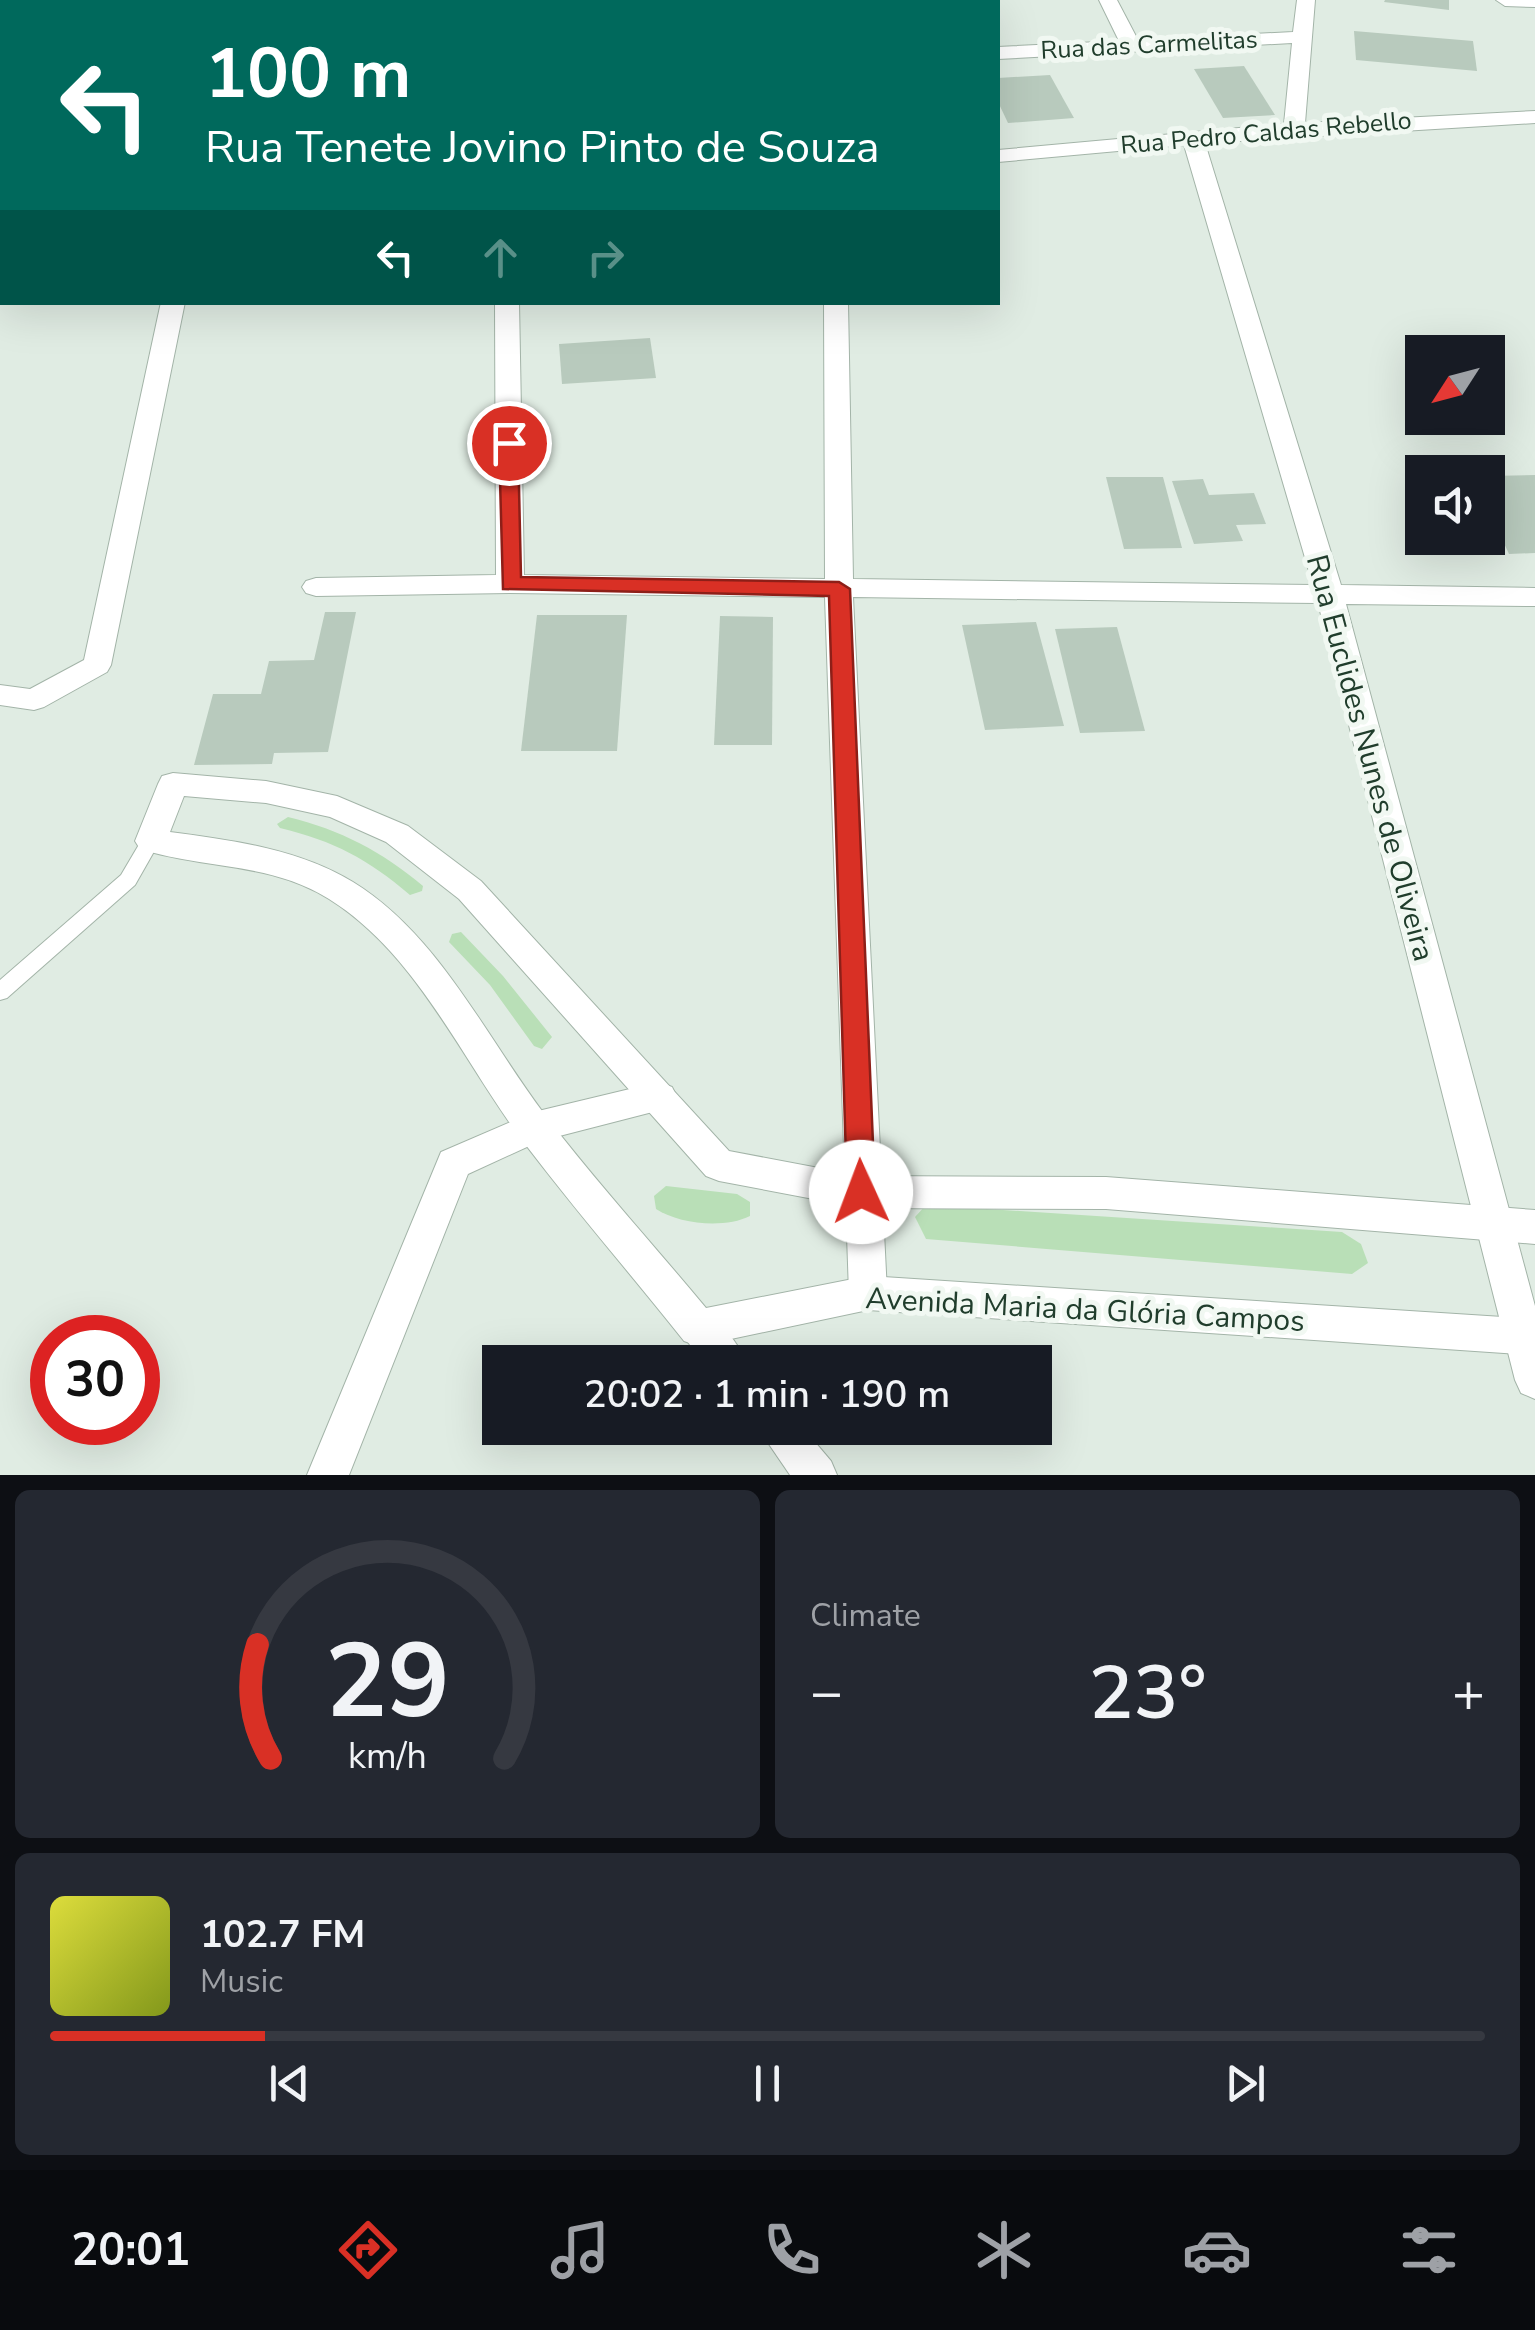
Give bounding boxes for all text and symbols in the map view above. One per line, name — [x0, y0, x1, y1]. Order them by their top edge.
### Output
street label: Rua das Carmelitas — [1040, 22, 1258, 68]
text: 100 m — [205, 26, 411, 122]
icon: left — [40, 40, 170, 170]
street label: Rua Pedro Caldas Rebello — [1119, 103, 1413, 163]
text: Rua Tenete Jovino Pinto de Souza — [205, 117, 880, 178]
icon: left — [368, 230, 423, 285]
icon: ahead — [473, 230, 528, 285]
icon: right — [578, 230, 633, 285]
north arrow — [1405, 335, 1505, 435]
map controls — [1405, 335, 1505, 555]
pin — [467, 401, 552, 486]
icon: arrive — [482, 416, 537, 471]
button: sound — [1405, 455, 1505, 555]
street label: Rua Euclides Nunes de Oliveira — [1296, 550, 1444, 966]
position arrow — [809, 1140, 913, 1244]
street label: Avenida Maria da Glória Campos — [864, 1278, 1306, 1342]
speed limit sign: 30 — [30, 1315, 160, 1445]
text: 20:02 · 1 min · 190 m — [584, 1369, 950, 1420]
text: Climate — [810, 1594, 921, 1637]
text: 29 — [325, 1611, 450, 1753]
text: 23° — [1088, 1642, 1207, 1744]
text: − — [810, 1655, 843, 1730]
text: + — [1452, 1655, 1485, 1730]
text: km/h — [348, 1732, 427, 1781]
text: 102.7 FM — [200, 1909, 365, 1960]
text: Music — [200, 1960, 283, 2003]
icon: previous — [262, 2056, 317, 2111]
icon: pause — [740, 2056, 795, 2111]
icon: next — [1218, 2056, 1273, 2111]
icon: directions — [333, 2215, 403, 2285]
icon: music — [545, 2215, 615, 2285]
icon: phone — [757, 2215, 827, 2285]
icon: climate — [969, 2215, 1039, 2285]
icon: car — [1182, 2215, 1252, 2285]
icon: filters — [1394, 2215, 1464, 2285]
text: 20:01 — [71, 2220, 190, 2281]

